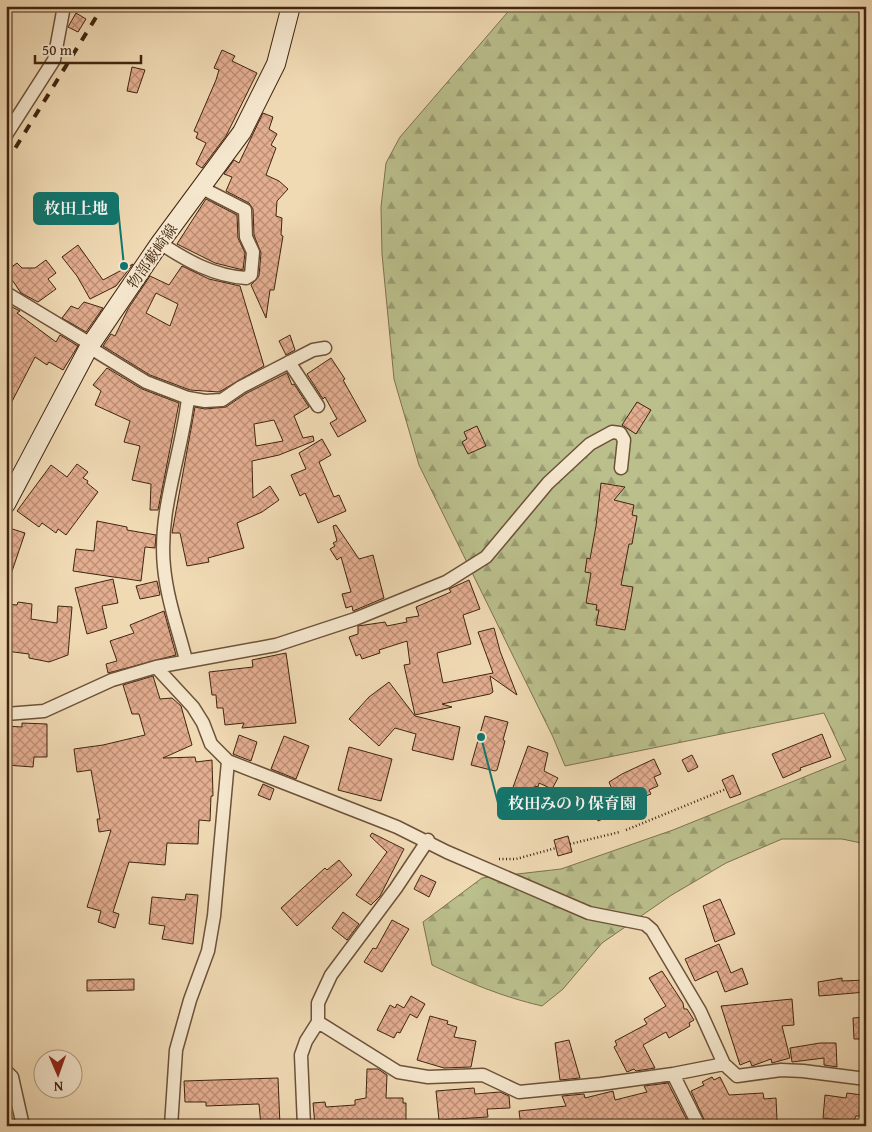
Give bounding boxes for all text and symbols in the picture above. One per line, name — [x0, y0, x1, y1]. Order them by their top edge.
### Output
scale bar — [35, 32, 141, 64]
text: 50 m — [42, 39, 73, 60]
callout: 枚田上地 — [34, 193, 118, 224]
text: 枚田上地 — [44, 196, 108, 220]
street label: 物部藪崎線 — [122, 219, 182, 293]
callout: 枚田みのり保育園 — [498, 788, 646, 819]
text: 枚田みのり保育園 — [508, 791, 636, 815]
north arrow — [32, 1050, 82, 1100]
text: N — [53, 1077, 63, 1097]

